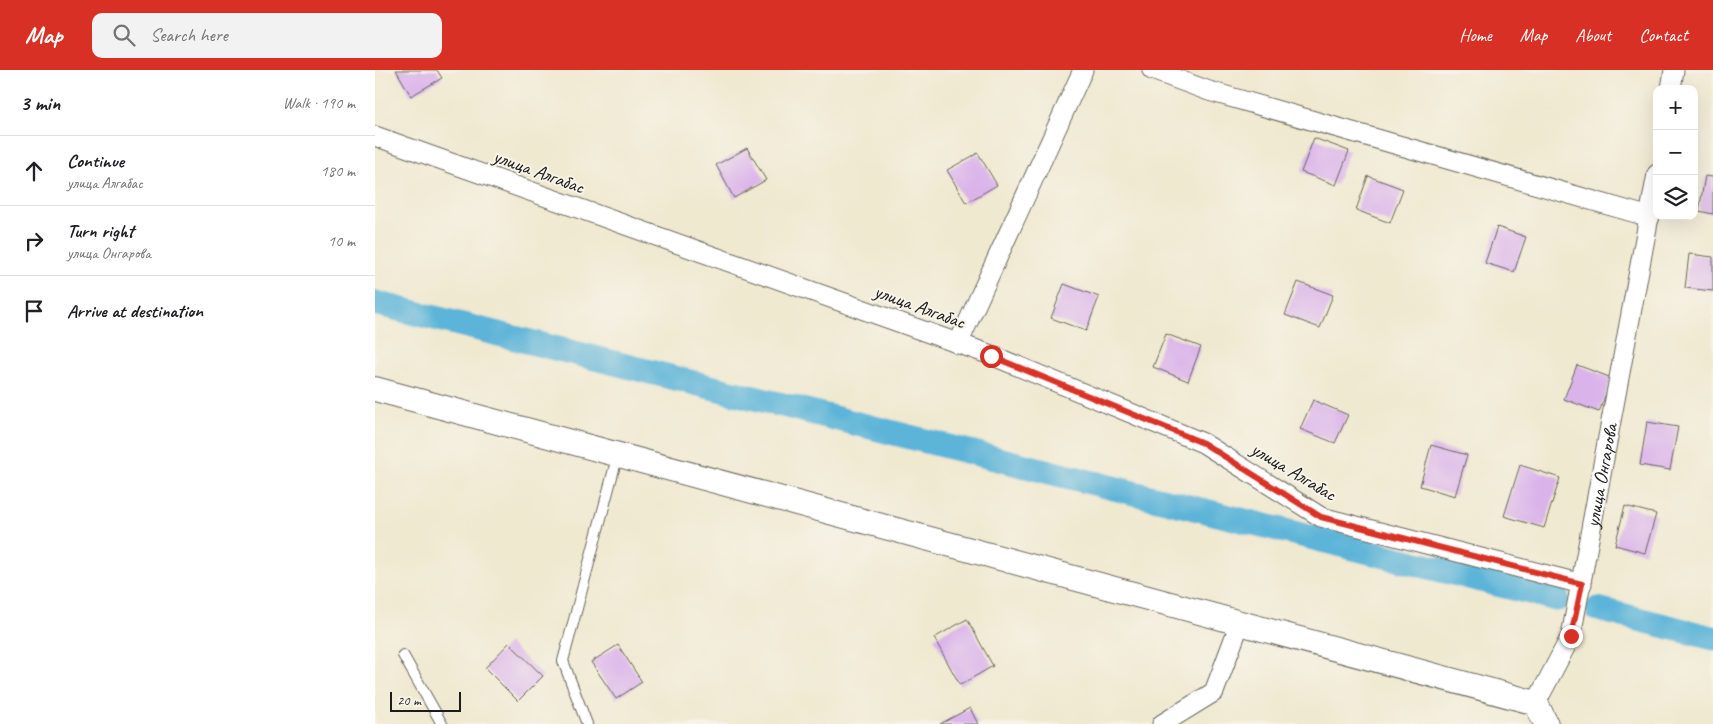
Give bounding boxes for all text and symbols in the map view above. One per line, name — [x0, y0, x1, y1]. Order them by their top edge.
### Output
search box — [92, 13, 442, 58]
text: Map — [25, 20, 62, 50]
icon: search — [110, 21, 138, 49]
text: Search here — [150, 23, 228, 47]
text: Home — [1459, 24, 1492, 46]
text: Map — [1520, 24, 1547, 46]
text: About — [1575, 24, 1611, 46]
text: Contact — [1639, 24, 1688, 46]
map controls — [1653, 85, 1698, 220]
button: + — [1653, 85, 1698, 130]
text: 3 min — [20, 90, 60, 116]
text: Walk · 190 m — [283, 93, 355, 113]
button: − — [1653, 130, 1698, 175]
street label: улица Алгабас — [489, 143, 588, 200]
text: Continue — [67, 149, 124, 173]
icon: ahead — [20, 157, 48, 185]
text: 180 m — [321, 161, 355, 181]
text: улица Алгабас — [67, 173, 143, 193]
button: layers — [1653, 175, 1698, 220]
text: Turn right — [67, 219, 134, 243]
icon: right — [20, 227, 48, 255]
text: 10 m — [328, 231, 355, 251]
text: улица Онгарова — [67, 243, 151, 263]
street label: улица Алгабас — [870, 278, 969, 335]
icon: arrive — [20, 297, 48, 325]
text: Arrive at destination — [67, 299, 203, 323]
route start — [980, 345, 1003, 368]
street label: улица Онгарова — [1579, 420, 1624, 530]
street label: улица Алгабас — [1246, 436, 1341, 507]
route end — [1560, 625, 1583, 648]
scale bar — [390, 689, 461, 712]
text: 20 m — [397, 692, 421, 709]

